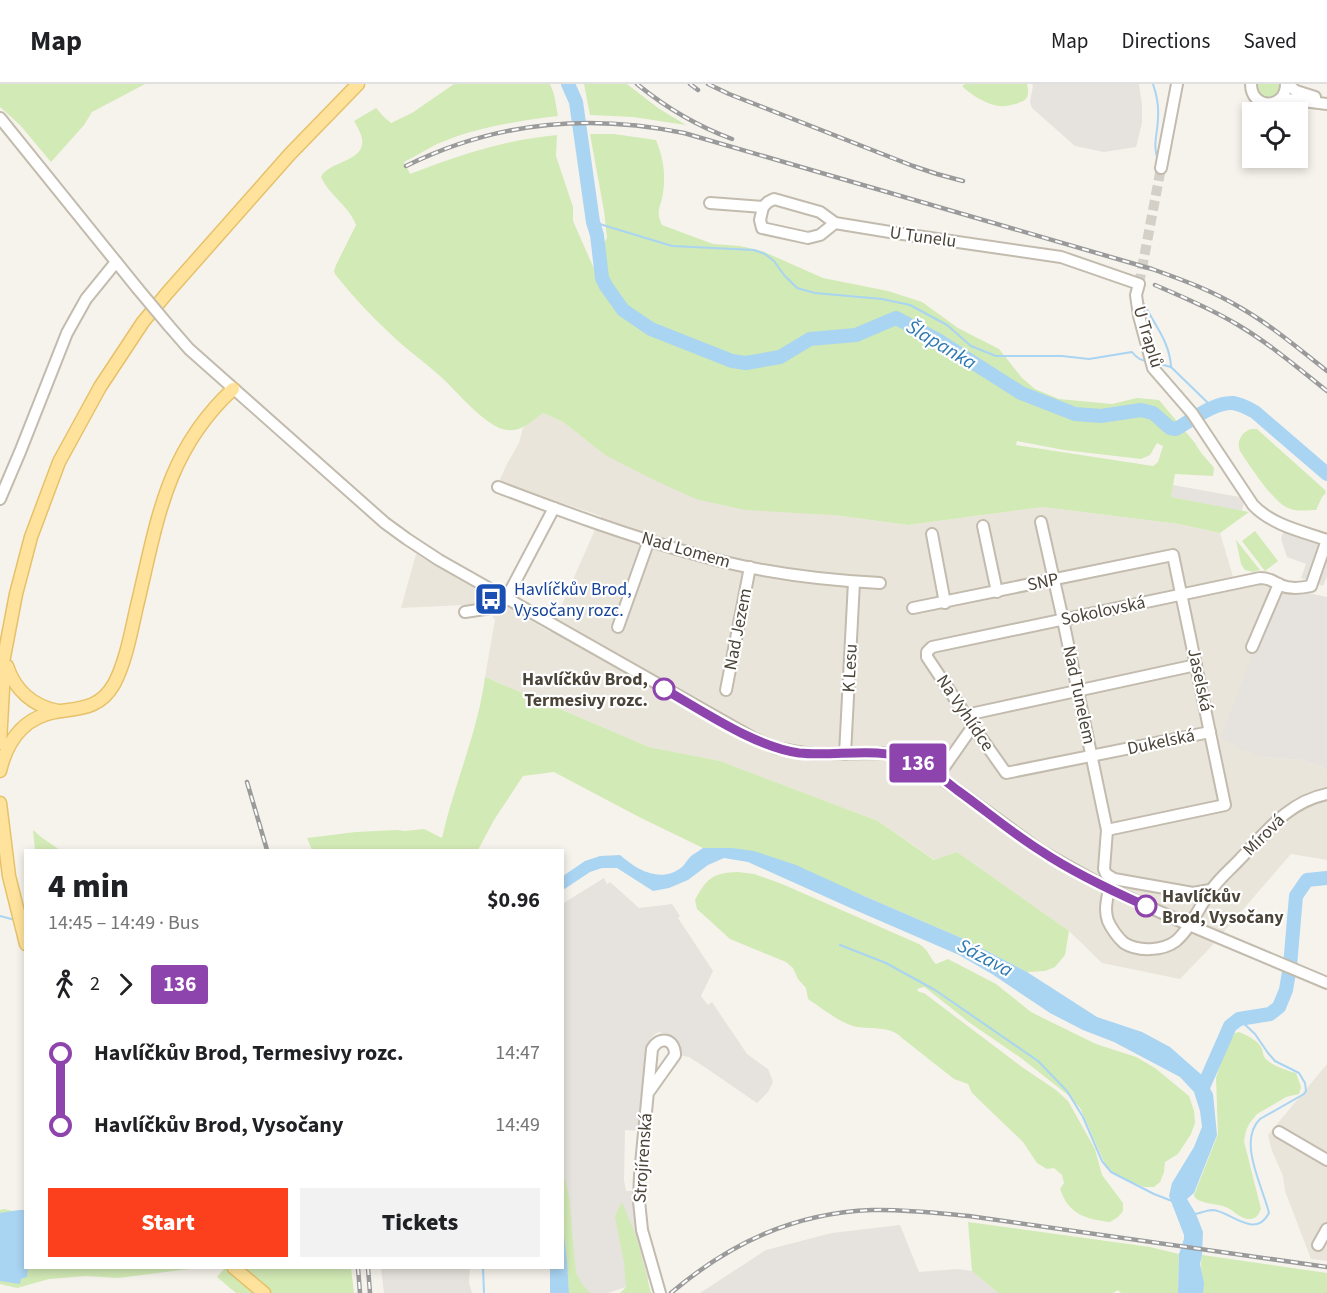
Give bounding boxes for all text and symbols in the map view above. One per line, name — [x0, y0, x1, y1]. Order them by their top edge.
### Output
text: Map — [30, 21, 82, 61]
text: Map — [1051, 26, 1089, 56]
text: Directions — [1122, 26, 1210, 56]
text: Saved — [1243, 26, 1297, 56]
map controls — [1242, 102, 1308, 168]
button: locate — [1242, 102, 1308, 168]
street label: U Tunelu — [888, 220, 958, 254]
street label: U Traplů — [1127, 303, 1169, 371]
water label: Šlapanka — [901, 313, 982, 377]
street label: Nad Lomem — [639, 525, 733, 575]
street label: SNP — [1025, 567, 1061, 597]
place label: Havlíčkův Brod, Vysočany rozc. — [514, 577, 632, 623]
bus stop icon: Havlíčkův Brod, Vysočany rozc. — [473, 581, 509, 617]
street label: Nad Jezem — [718, 586, 758, 672]
street label: Sokolovská — [1058, 590, 1148, 632]
street label: K Lesu — [836, 643, 864, 693]
street label: Nad Tunelem — [1056, 643, 1102, 747]
street label: Jaselská — [1181, 646, 1219, 714]
place label: Havlíčkův Brod, Termesivy rozc. — [522, 667, 648, 713]
street label: Na Vyhlídce — [930, 670, 1000, 756]
marker: Havlíčkův Brod, Termesivy rozc. — [653, 678, 675, 700]
street label: Dukelská — [1125, 723, 1197, 761]
line badge: 136 — [884, 744, 952, 782]
text: 136 — [901, 748, 935, 778]
street label: Mírová — [1237, 808, 1291, 862]
text: 4 min — [48, 863, 129, 910]
text: $0.96 — [487, 884, 540, 916]
place label: Havlíčkův Brod, Vysočany — [1162, 884, 1284, 930]
marker: Havlíčkův Brod, Vysočany — [1135, 895, 1157, 917]
text: 14:45 – 14:49 · Bus — [48, 909, 199, 937]
water label: Sázava — [952, 932, 1018, 984]
icon: walk — [48, 968, 81, 1001]
icon: forward — [109, 968, 142, 1001]
text: 136 — [163, 969, 196, 999]
text: 2 — [90, 970, 100, 998]
text: Havlíčkův Brod, Termesivy rozc. — [94, 1037, 404, 1069]
text: 14:47 — [495, 1039, 540, 1067]
text: Havlíčkův Brod, Vysočany — [94, 1109, 343, 1141]
text: 14:49 — [495, 1111, 540, 1139]
street label: Strojírenská — [627, 1112, 659, 1204]
button: Start — [48, 1188, 288, 1257]
button: Tickets — [300, 1188, 540, 1257]

